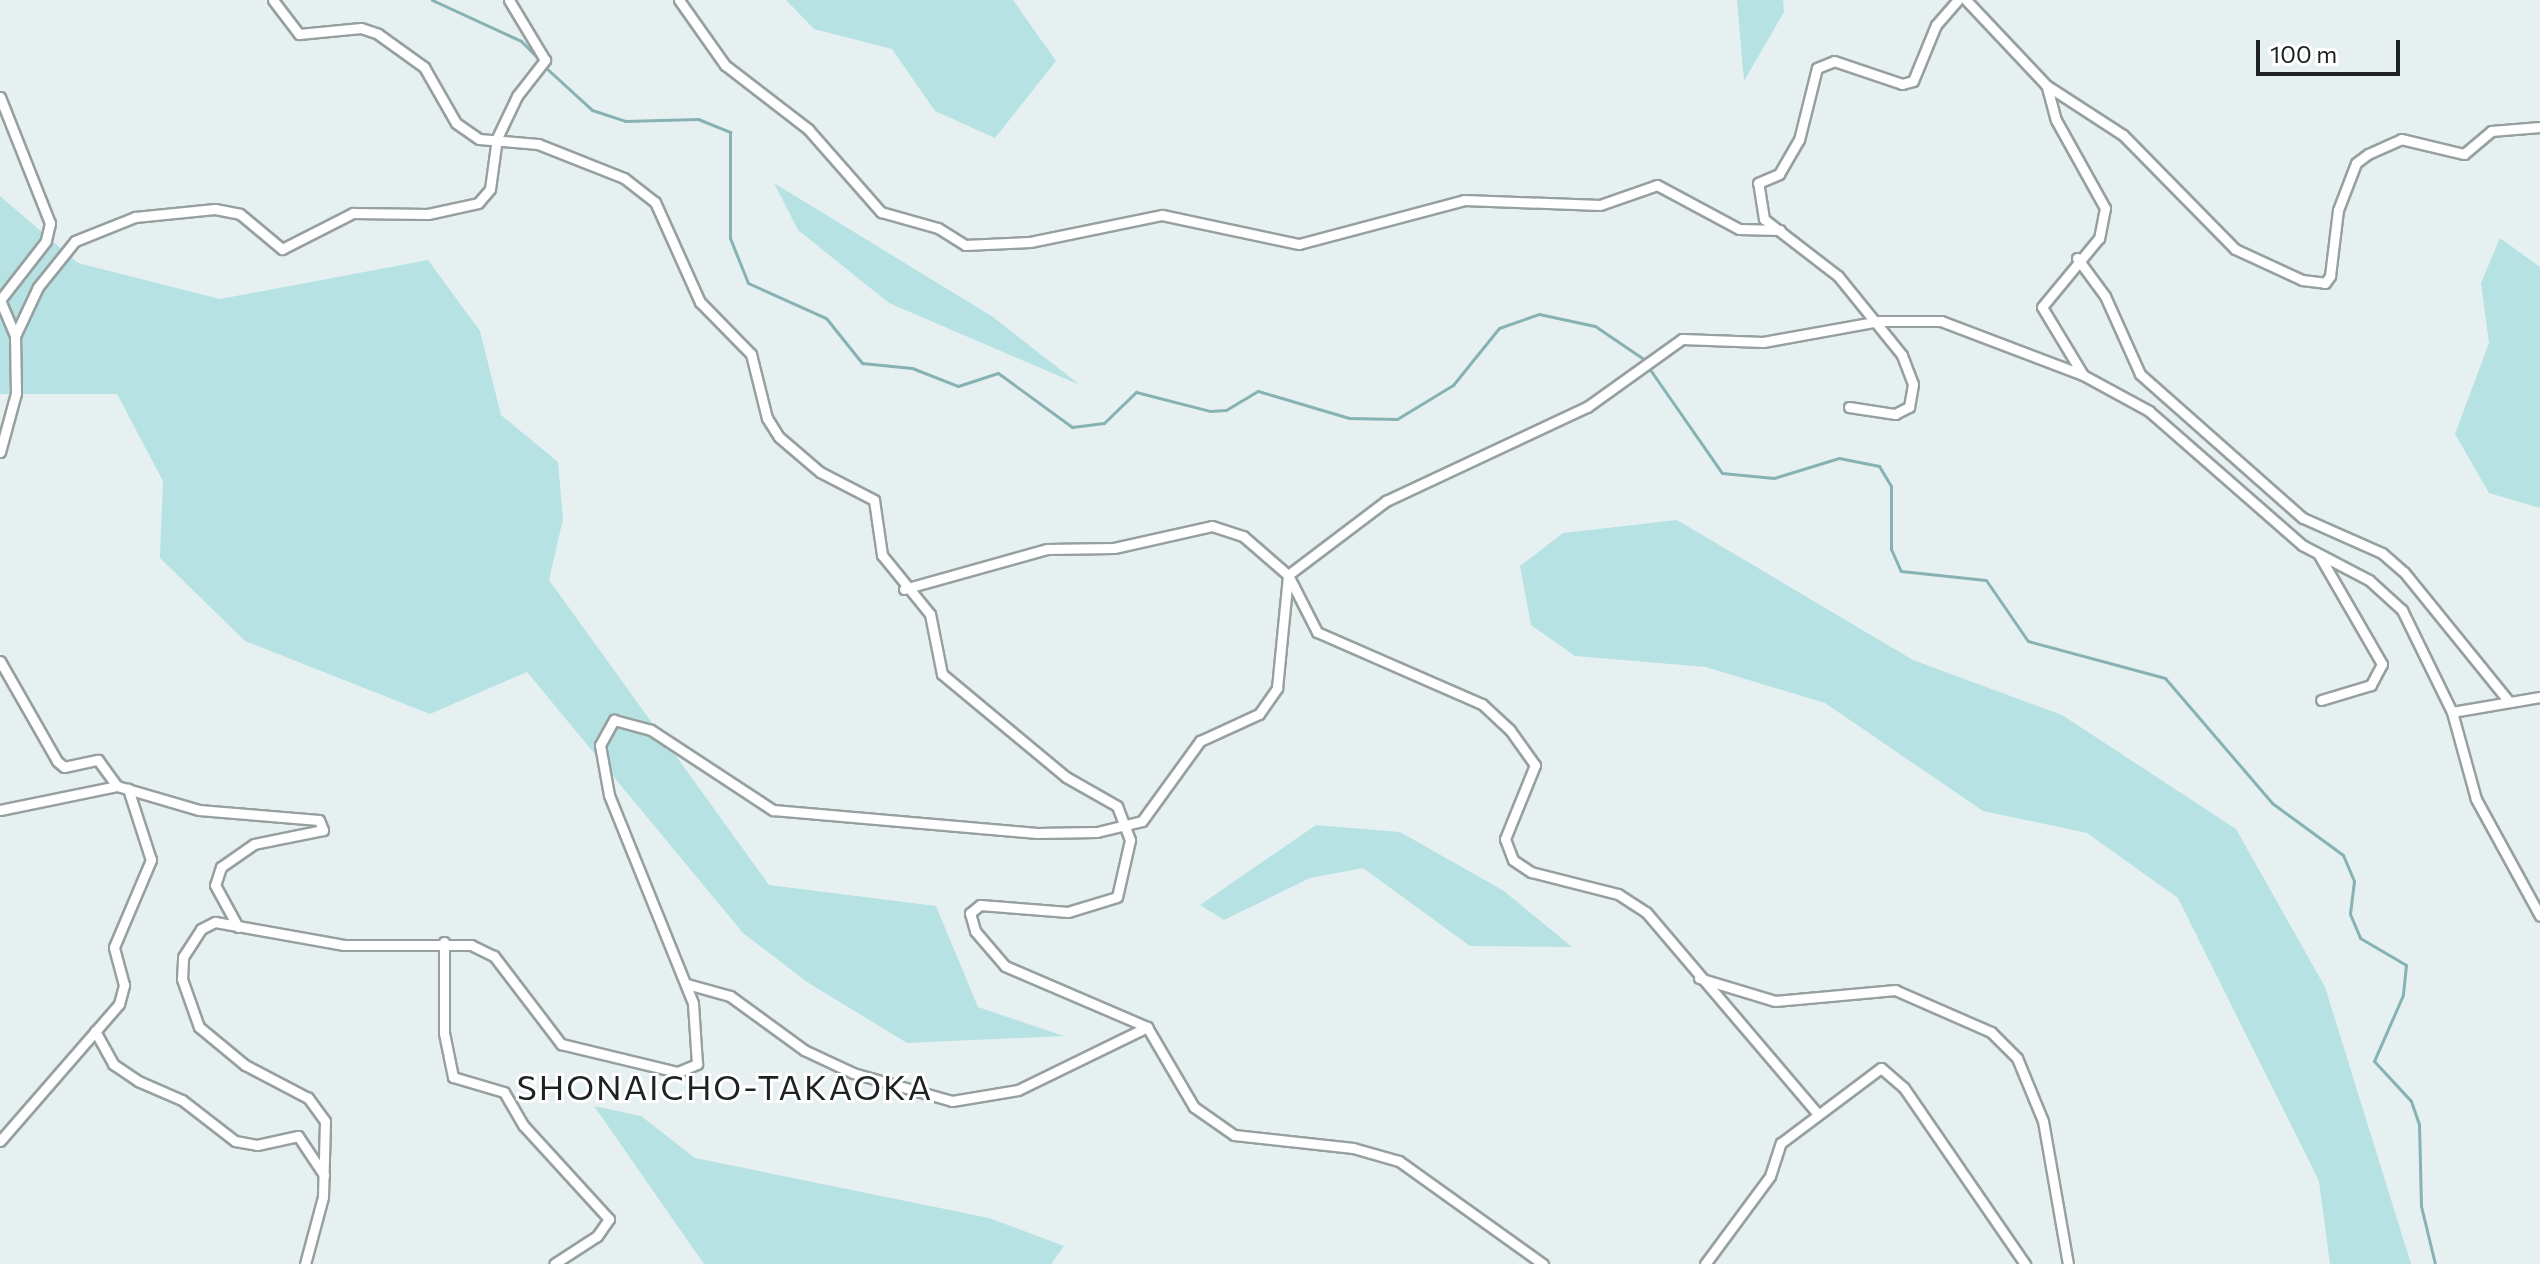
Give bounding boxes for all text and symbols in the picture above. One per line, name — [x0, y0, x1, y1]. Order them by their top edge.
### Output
scale bar — [2260, 24, 2404, 74]
text: 100 m — [2270, 39, 2337, 68]
district label: SHONAICHO-TAKAOKA — [517, 1067, 933, 1107]

